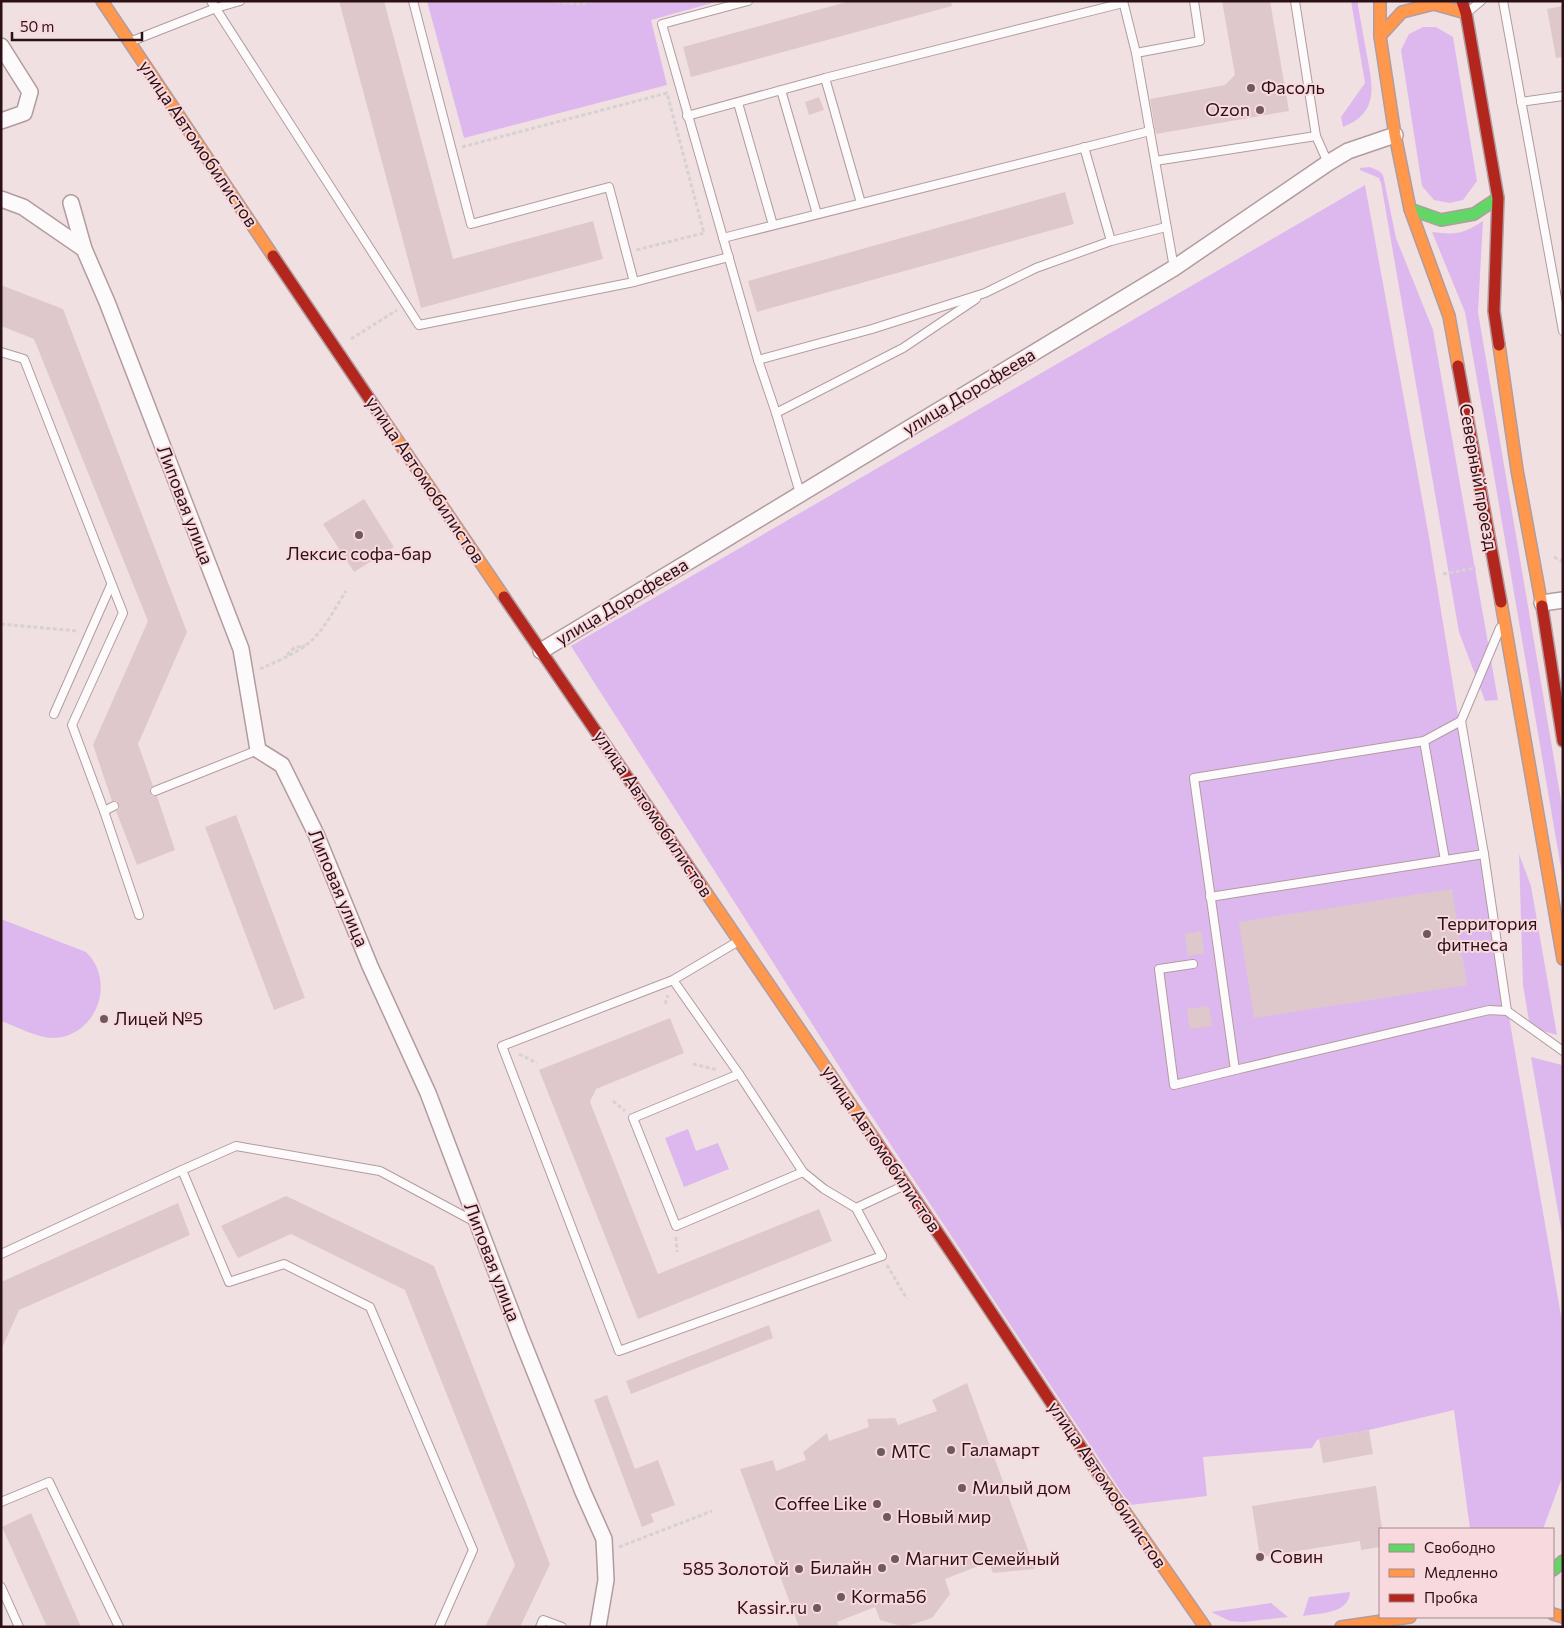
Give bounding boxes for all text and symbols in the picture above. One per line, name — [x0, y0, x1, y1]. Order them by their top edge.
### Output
scale bar — [12, 10, 142, 42]
text: 50 m — [20, 17, 54, 35]
street label: улица Автомобилистов — [135, 56, 263, 231]
place label: Фасоль — [1261, 76, 1325, 98]
marker: Фасоль — [1245, 82, 1257, 94]
place label: Ozon — [1205, 98, 1250, 120]
marker: Ozon — [1254, 104, 1266, 116]
street label: улица Дорофеева — [898, 343, 1039, 439]
street label: улица Автомобилистов — [362, 392, 490, 567]
street label: Северный проезд — [1455, 402, 1503, 552]
street label: Липовая улица — [153, 442, 219, 567]
marker: Лексис софа-бар — [353, 529, 365, 541]
place label: Лексис софа-бар — [286, 542, 432, 564]
street label: улица Дорофеева — [551, 553, 692, 649]
street label: улица Автомобилистов — [590, 726, 718, 901]
street label: Липовая улица — [304, 825, 374, 950]
place label: Территория фитнеса — [1437, 912, 1537, 955]
marker: Территория фитнеса — [1421, 928, 1433, 940]
place label: Лицей №5 — [114, 1007, 203, 1029]
marker: Лицей №5 — [98, 1013, 110, 1025]
street label: улица Автомобилистов — [818, 1061, 946, 1236]
street label: Липовая улица — [460, 1199, 526, 1324]
street label: улица Автомобилистов — [1044, 1397, 1172, 1572]
place label: Галамарт — [961, 1438, 1040, 1460]
place label: МТС — [891, 1440, 931, 1462]
marker: Галамарт — [945, 1444, 957, 1456]
marker: МТС — [875, 1446, 887, 1458]
place label: Милый дом — [972, 1476, 1071, 1498]
marker: Милый дом — [956, 1482, 968, 1494]
place label: Coffee Like — [774, 1492, 867, 1514]
marker: Coffee Like — [871, 1498, 883, 1510]
place label: Новый мир — [897, 1505, 991, 1527]
marker: Новый мир — [881, 1511, 893, 1523]
legend — [1379, 1528, 1554, 1618]
text: Свободно — [1424, 1538, 1495, 1556]
place label: Совин — [1270, 1545, 1323, 1567]
place label: Магнит Семейный — [905, 1547, 1060, 1569]
marker: Совин — [1254, 1551, 1266, 1563]
marker: Магнит Семейный — [889, 1553, 901, 1565]
place label: Билайн — [810, 1556, 872, 1578]
place label: 585 Золотой — [683, 1557, 789, 1579]
marker: Билайн — [876, 1562, 888, 1574]
marker: 585 Золотой — [793, 1563, 805, 1575]
text: Медленно — [1424, 1563, 1498, 1581]
place label: Korma56 — [851, 1585, 927, 1607]
text: Пробка — [1424, 1588, 1478, 1606]
marker: Korma56 — [835, 1591, 847, 1603]
place label: Kassir.ru — [737, 1596, 807, 1618]
marker: Kassir.ru — [811, 1602, 823, 1614]

